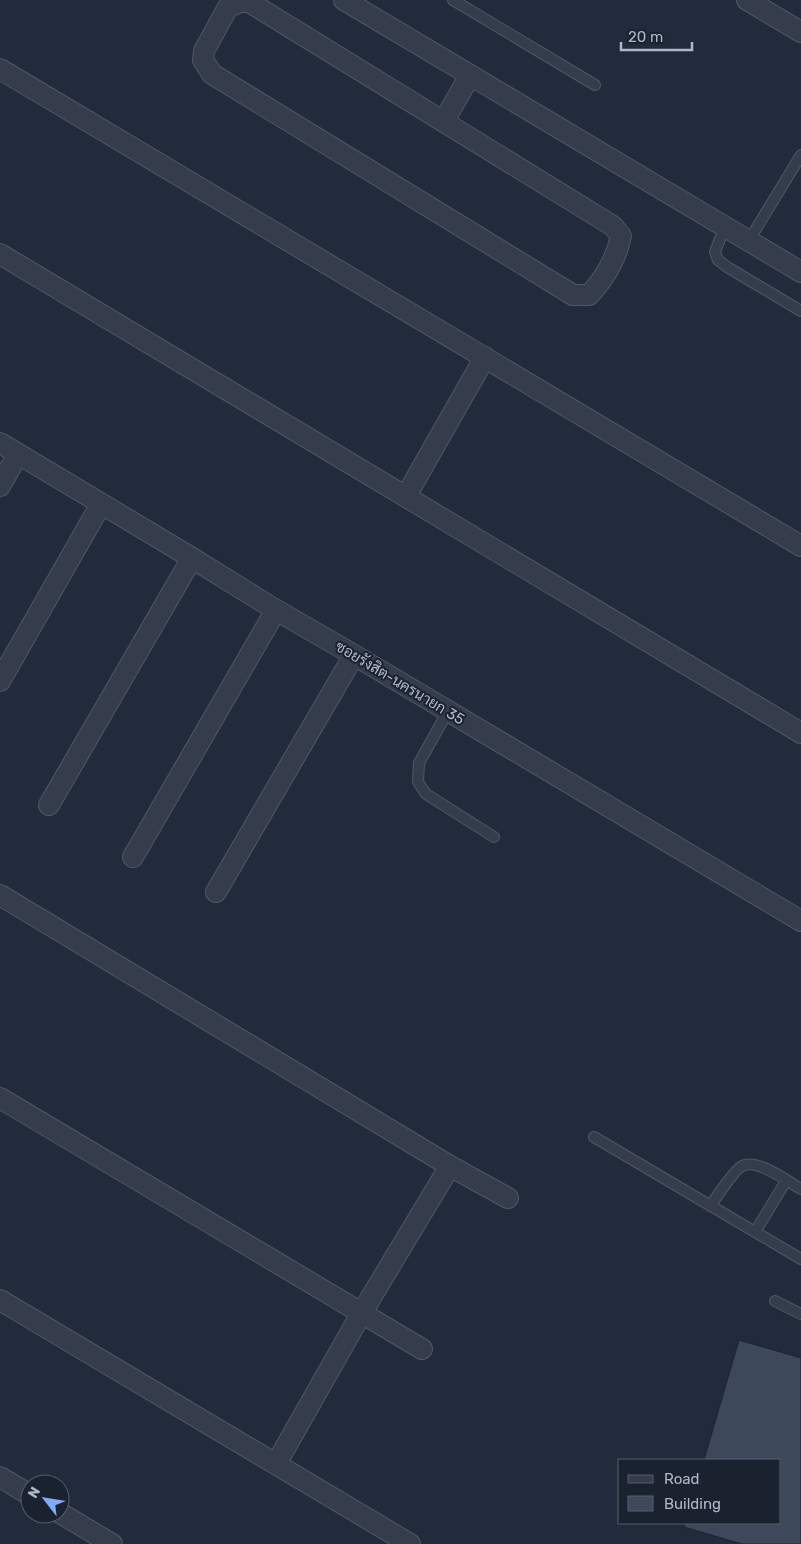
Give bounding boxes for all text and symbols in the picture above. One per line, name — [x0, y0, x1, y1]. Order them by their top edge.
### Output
scale bar — [621, 20, 692, 52]
text: 20 m — [628, 28, 663, 46]
street label: ซอยรังสิต-นครนายก 35 — [332, 637, 468, 729]
legend — [618, 1459, 781, 1524]
text: Road — [664, 1470, 700, 1488]
north arrow — [20, 1474, 70, 1524]
text: N — [24, 1484, 44, 1501]
text: Building — [664, 1495, 721, 1513]

